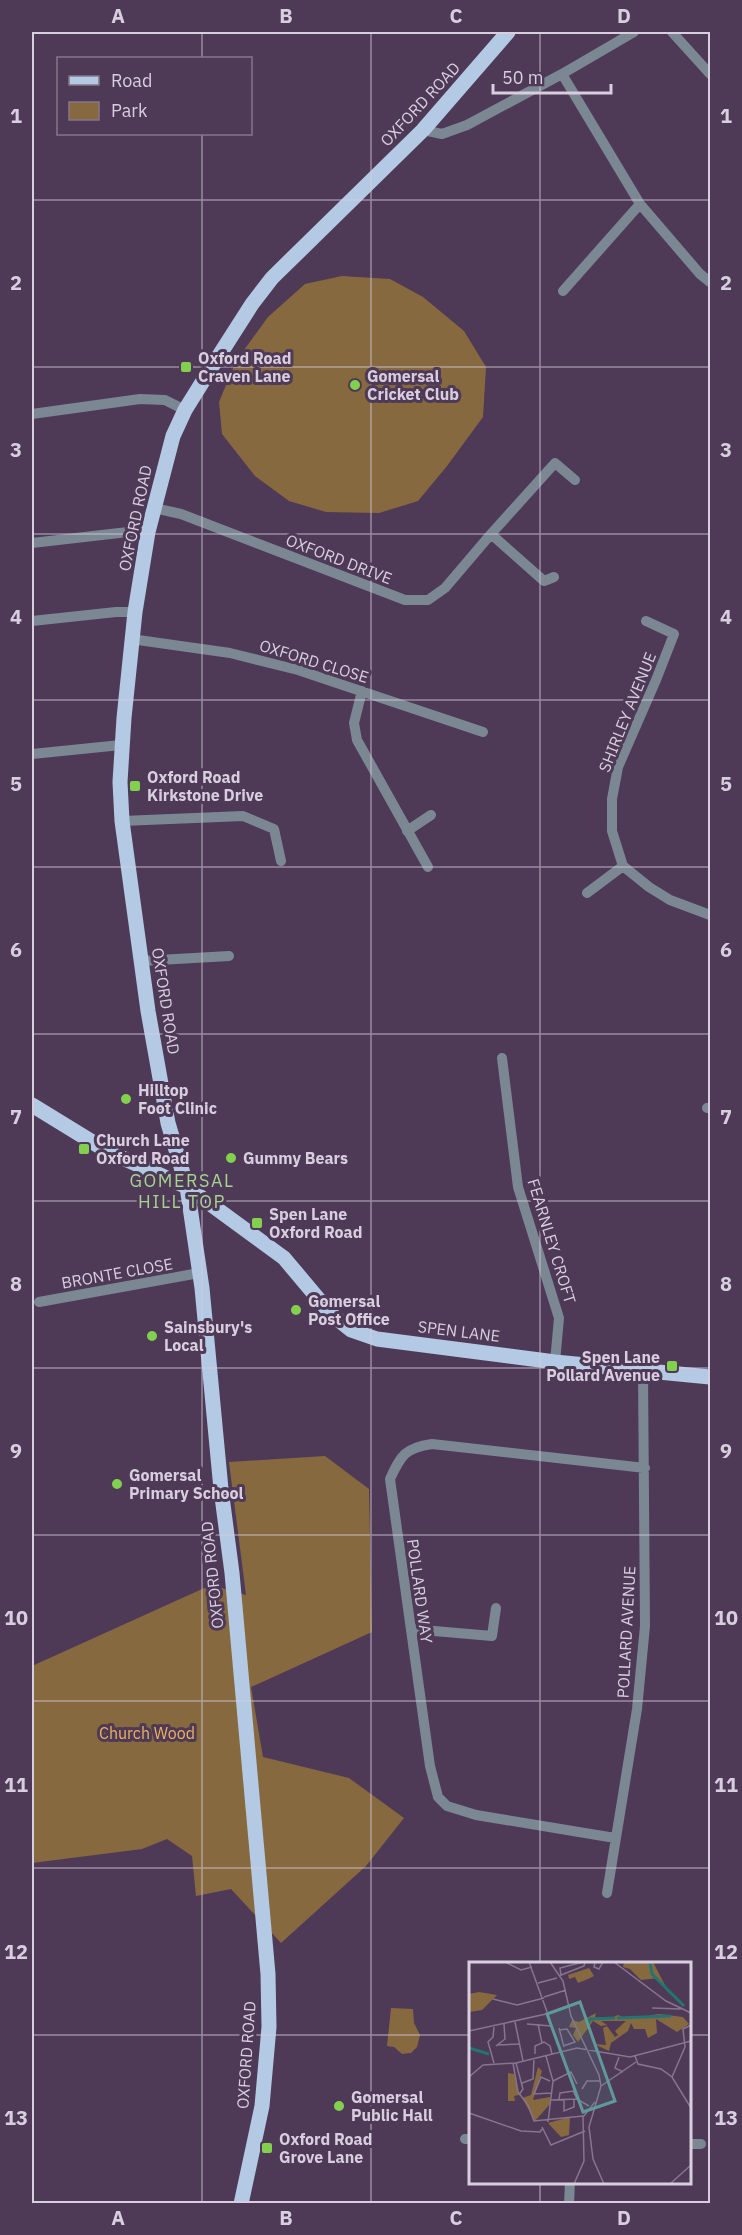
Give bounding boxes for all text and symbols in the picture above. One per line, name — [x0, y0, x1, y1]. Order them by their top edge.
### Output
text: A — [111, 2, 125, 29]
text: B — [279, 2, 293, 29]
text: C — [449, 2, 463, 29]
text: D — [617, 2, 631, 29]
legend — [57, 57, 252, 135]
scale bar — [493, 57, 612, 95]
street label: OXFORD ROAD — [376, 58, 464, 150]
text: 50 m — [502, 66, 544, 89]
text: Road — [111, 69, 152, 92]
text: Park — [111, 99, 148, 122]
text: 1 — [10, 102, 22, 129]
text: 1 — [720, 102, 732, 129]
text: 2 — [10, 269, 22, 296]
text: 2 — [720, 269, 732, 296]
place label: Oxford Road Craven Lane — [198, 348, 291, 386]
marker: Oxford Road Craven Lane — [179, 360, 193, 374]
place label: Gomersal Cricket Club — [367, 366, 459, 404]
marker: Gomersal Cricket Club — [348, 378, 362, 392]
text: 3 — [10, 436, 22, 463]
text: 3 — [720, 436, 732, 463]
street label: OXFORD ROAD — [114, 463, 156, 573]
street label: OXFORD DRIVE — [283, 530, 395, 588]
text: 4 — [10, 603, 22, 630]
text: 4 — [720, 603, 732, 630]
street label: OXFORD CLOSE — [257, 635, 371, 687]
street label: SHIRLEY AVENUE — [594, 649, 660, 775]
place label: Oxford Road Kirkstone Drive — [147, 767, 263, 805]
text: 5 — [10, 770, 22, 797]
text: 5 — [720, 770, 732, 797]
marker: Oxford Road Kirkstone Drive — [128, 779, 142, 793]
text: 6 — [10, 936, 22, 963]
text: 6 — [720, 936, 732, 963]
street label: OXFORD ROAD — [148, 946, 184, 1056]
place label: Hilltop Foot Clinic — [138, 1080, 217, 1118]
marker: Hilltop Foot Clinic — [119, 1092, 133, 1106]
text: 7 — [10, 1103, 22, 1130]
text: 7 — [720, 1103, 732, 1130]
place label: Church Lane Oxford Road — [96, 1130, 190, 1168]
marker: Church Lane Oxford Road — [77, 1142, 91, 1156]
place label: Gummy Bears — [243, 1148, 348, 1168]
marker: Gummy Bears — [224, 1151, 238, 1165]
district label: GOMERSAL HILL TOP — [130, 1169, 234, 1213]
street label: FEARNLEY CROFT — [523, 1176, 581, 1306]
place label: Spen Lane Oxford Road — [269, 1204, 362, 1242]
marker: Spen Lane Oxford Road — [250, 1216, 264, 1230]
street label: BRONTE CLOSE — [60, 1253, 174, 1293]
text: 8 — [10, 1270, 22, 1297]
text: 8 — [720, 1270, 732, 1297]
place label: Gomersal Post Office — [308, 1291, 390, 1329]
marker: Gomersal Post Office — [289, 1303, 303, 1317]
street label: SPEN LANE — [417, 1316, 501, 1346]
place label: Sainsbury's Local — [164, 1317, 252, 1355]
marker: Sainsbury's Local — [145, 1329, 159, 1343]
place label: Spen Lane Pollard Avenue — [546, 1347, 660, 1385]
marker: Spen Lane Pollard Avenue — [665, 1359, 679, 1373]
text: 9 — [10, 1437, 22, 1464]
text: 9 — [720, 1437, 732, 1464]
place label: Gomersal Primary School — [129, 1465, 244, 1503]
marker: Gomersal Primary School — [110, 1477, 124, 1491]
street label: OXFORD ROAD — [196, 1520, 228, 1630]
street label: POLLARD WAY — [403, 1537, 437, 1645]
street label: POLLARD AVENUE — [613, 1565, 639, 1699]
text: 10 — [4, 1604, 28, 1631]
text: 10 — [714, 1604, 738, 1631]
park label: Church Wood — [99, 1723, 195, 1743]
text: 11 — [4, 1771, 28, 1798]
text: 11 — [714, 1771, 738, 1798]
text: 12 — [4, 1938, 28, 1965]
text: 12 — [714, 1938, 738, 1965]
inset map — [469, 1962, 691, 2184]
street label: OXFORD ROAD — [232, 2001, 260, 2109]
place label: Gomersal Public Hall — [351, 2087, 433, 2125]
marker: Gomersal Public Hall — [332, 2099, 346, 2113]
text: 13 — [4, 2104, 28, 2131]
text: 13 — [714, 2104, 738, 2131]
place label: Oxford Road Grove Lane — [279, 2129, 372, 2167]
marker: Oxford Road Grove Lane — [260, 2141, 274, 2155]
text: A — [111, 2204, 125, 2231]
text: B — [279, 2204, 293, 2231]
text: C — [449, 2204, 463, 2231]
text: D — [617, 2204, 631, 2231]

